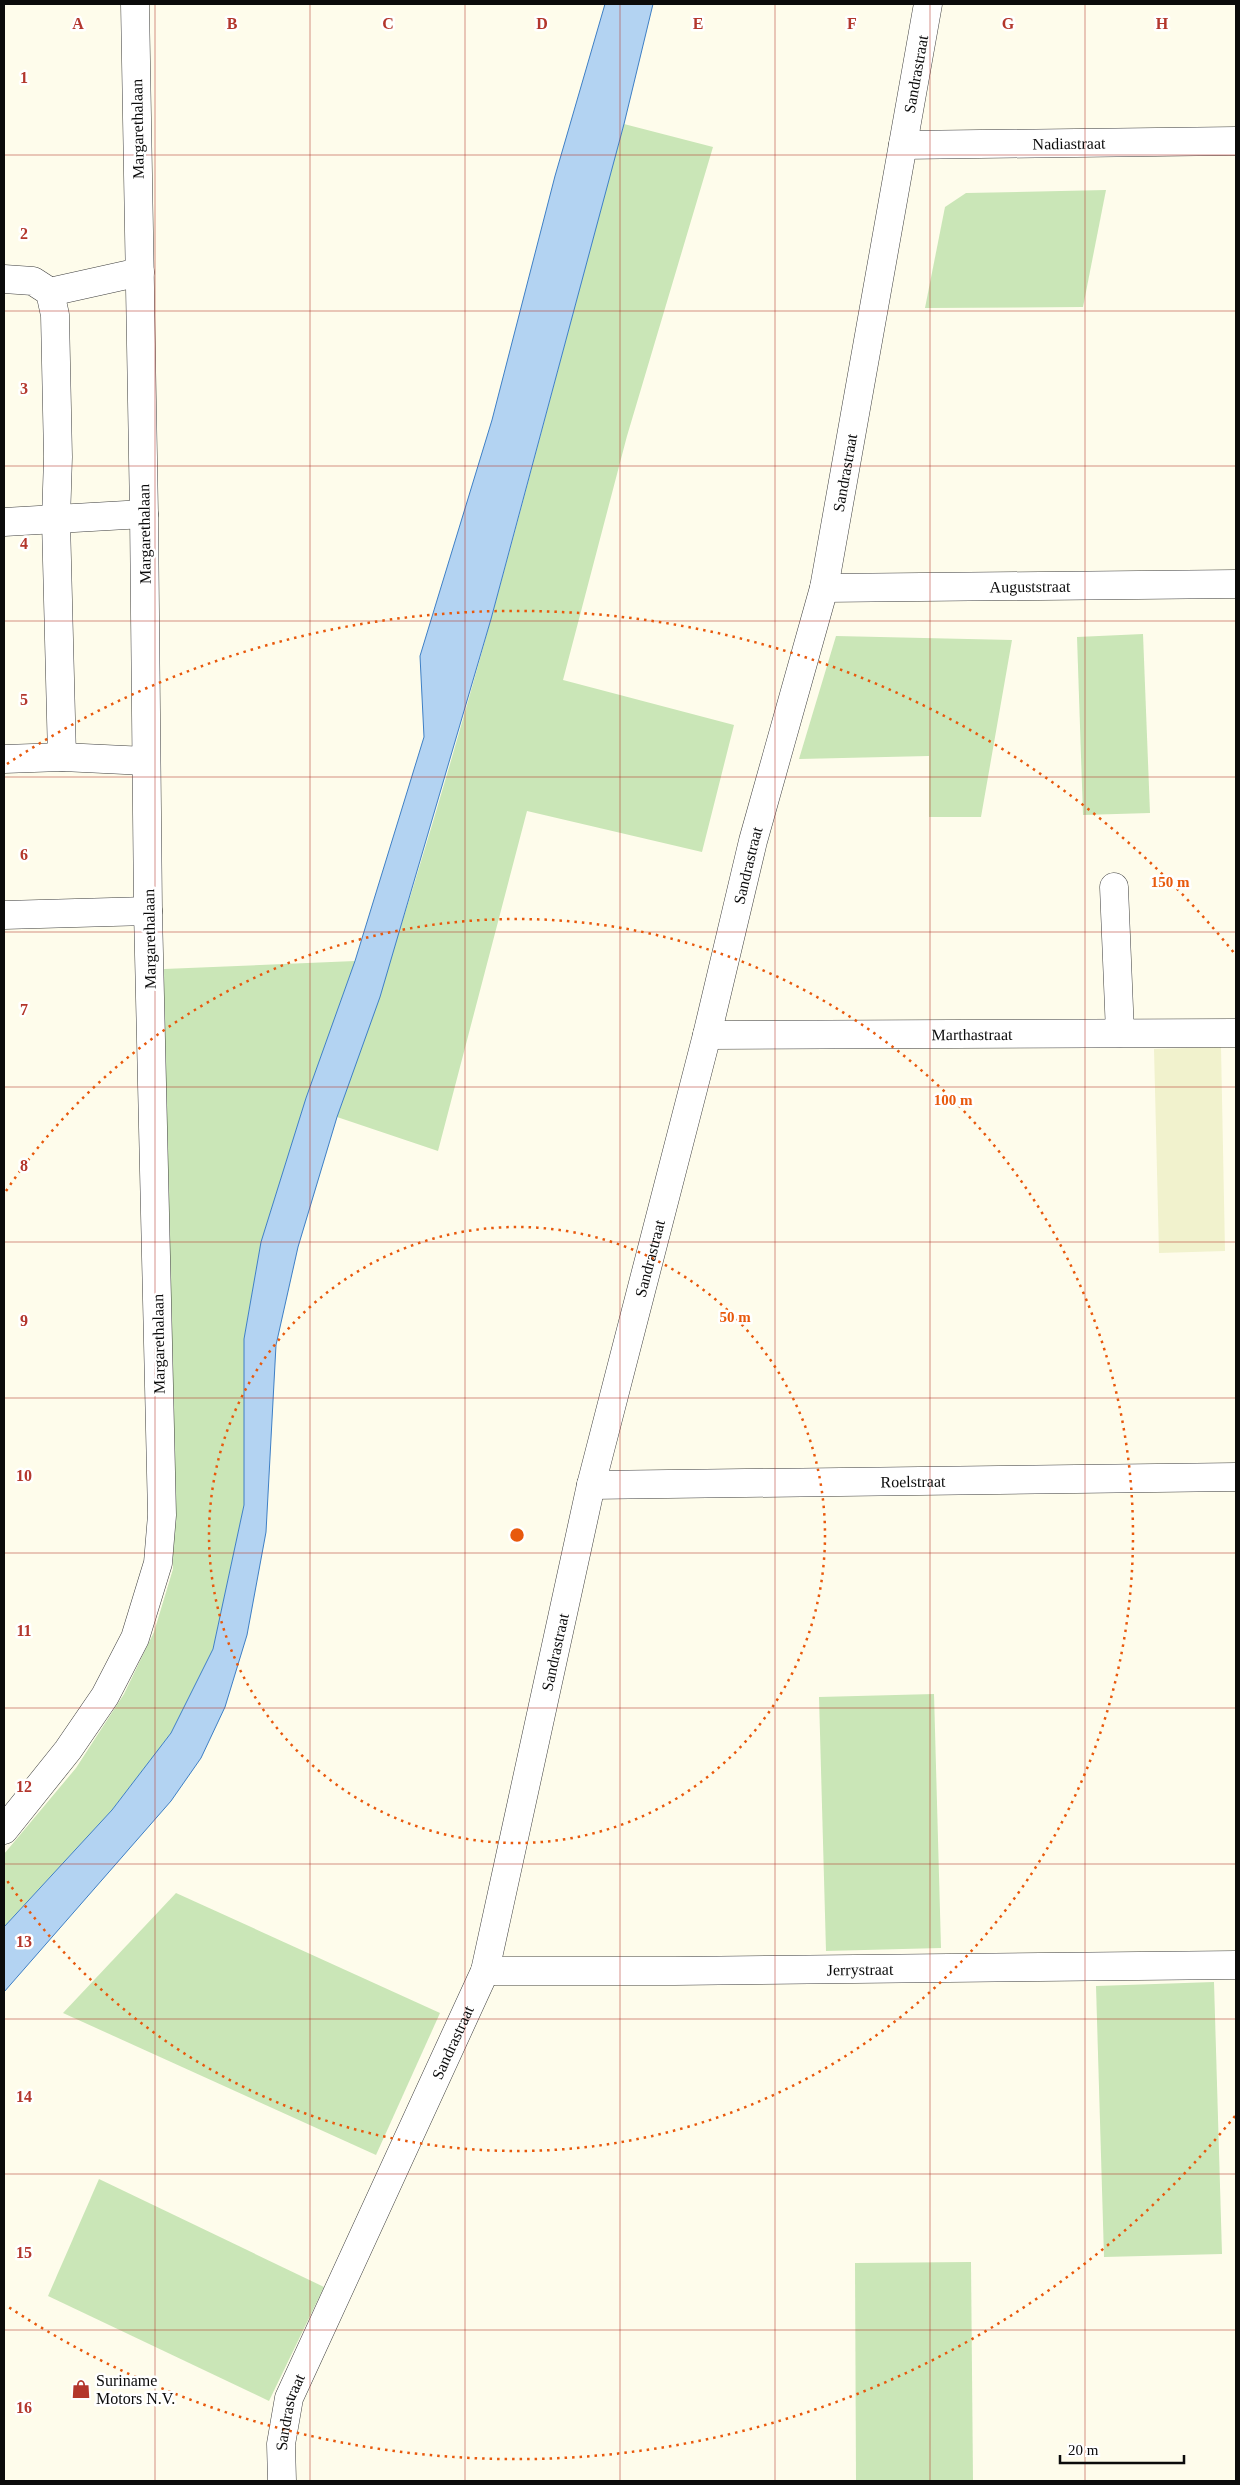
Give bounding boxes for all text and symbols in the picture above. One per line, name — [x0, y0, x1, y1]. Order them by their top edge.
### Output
text: A — [72, 15, 84, 32]
text: B — [227, 15, 238, 32]
text: C — [382, 15, 394, 32]
text: D — [536, 15, 548, 32]
text: E — [693, 15, 703, 32]
text: F — [847, 15, 857, 32]
text: G — [1002, 15, 1015, 32]
text: H — [1156, 15, 1169, 32]
street label: Sandrastraat — [901, 33, 931, 114]
text: 1 — [20, 69, 28, 86]
street label: Margarethalaan — [128, 79, 148, 179]
street label: Nadiastraat — [1032, 135, 1106, 152]
text: 2 — [20, 225, 28, 242]
text: 3 — [20, 380, 28, 397]
street label: Sandrastraat — [830, 432, 860, 513]
street label: Margarethalaan — [135, 484, 155, 584]
text: 4 — [20, 535, 28, 552]
street label: Auguststraat — [989, 578, 1071, 596]
text: 5 — [20, 691, 28, 708]
street label: Sandrastraat — [730, 824, 766, 906]
text: 6 — [20, 846, 28, 863]
text: 150 m — [1151, 874, 1190, 890]
street label: Margarethalaan — [140, 889, 160, 989]
text: 7 — [20, 1001, 28, 1018]
street label: Marthastraat — [932, 1026, 1013, 1043]
text: 100 m — [934, 1092, 973, 1108]
text: 8 — [20, 1157, 28, 1174]
street label: Sandrastraat — [632, 1218, 668, 1299]
street label: Margarethalaan — [149, 1294, 169, 1394]
text: 50 m — [719, 1309, 751, 1325]
text: 9 — [20, 1312, 28, 1329]
text: 10 — [16, 1467, 32, 1484]
street label: Roelstraat — [880, 1473, 946, 1490]
centre of rings — [508, 1526, 526, 1544]
street label: Sandrastraat — [538, 1611, 572, 1693]
text: 11 — [16, 1622, 32, 1639]
text: 12 — [16, 1778, 32, 1795]
text: 13 — [16, 1933, 32, 1950]
street label: Jerrystraat — [827, 1961, 894, 1979]
street label: Sandrastraat — [428, 2003, 477, 2082]
text: 14 — [16, 2088, 32, 2105]
text: 15 — [16, 2244, 32, 2261]
street label: Sandrastraat — [273, 2371, 308, 2451]
place label: Suriname Motors N.V. — [96, 2372, 175, 2407]
shop icon: Suriname Motors N.V. — [70, 2378, 92, 2400]
text: 16 — [16, 2399, 32, 2416]
scale bar — [1060, 2432, 1184, 2464]
text: 20 m — [1068, 2442, 1099, 2458]

